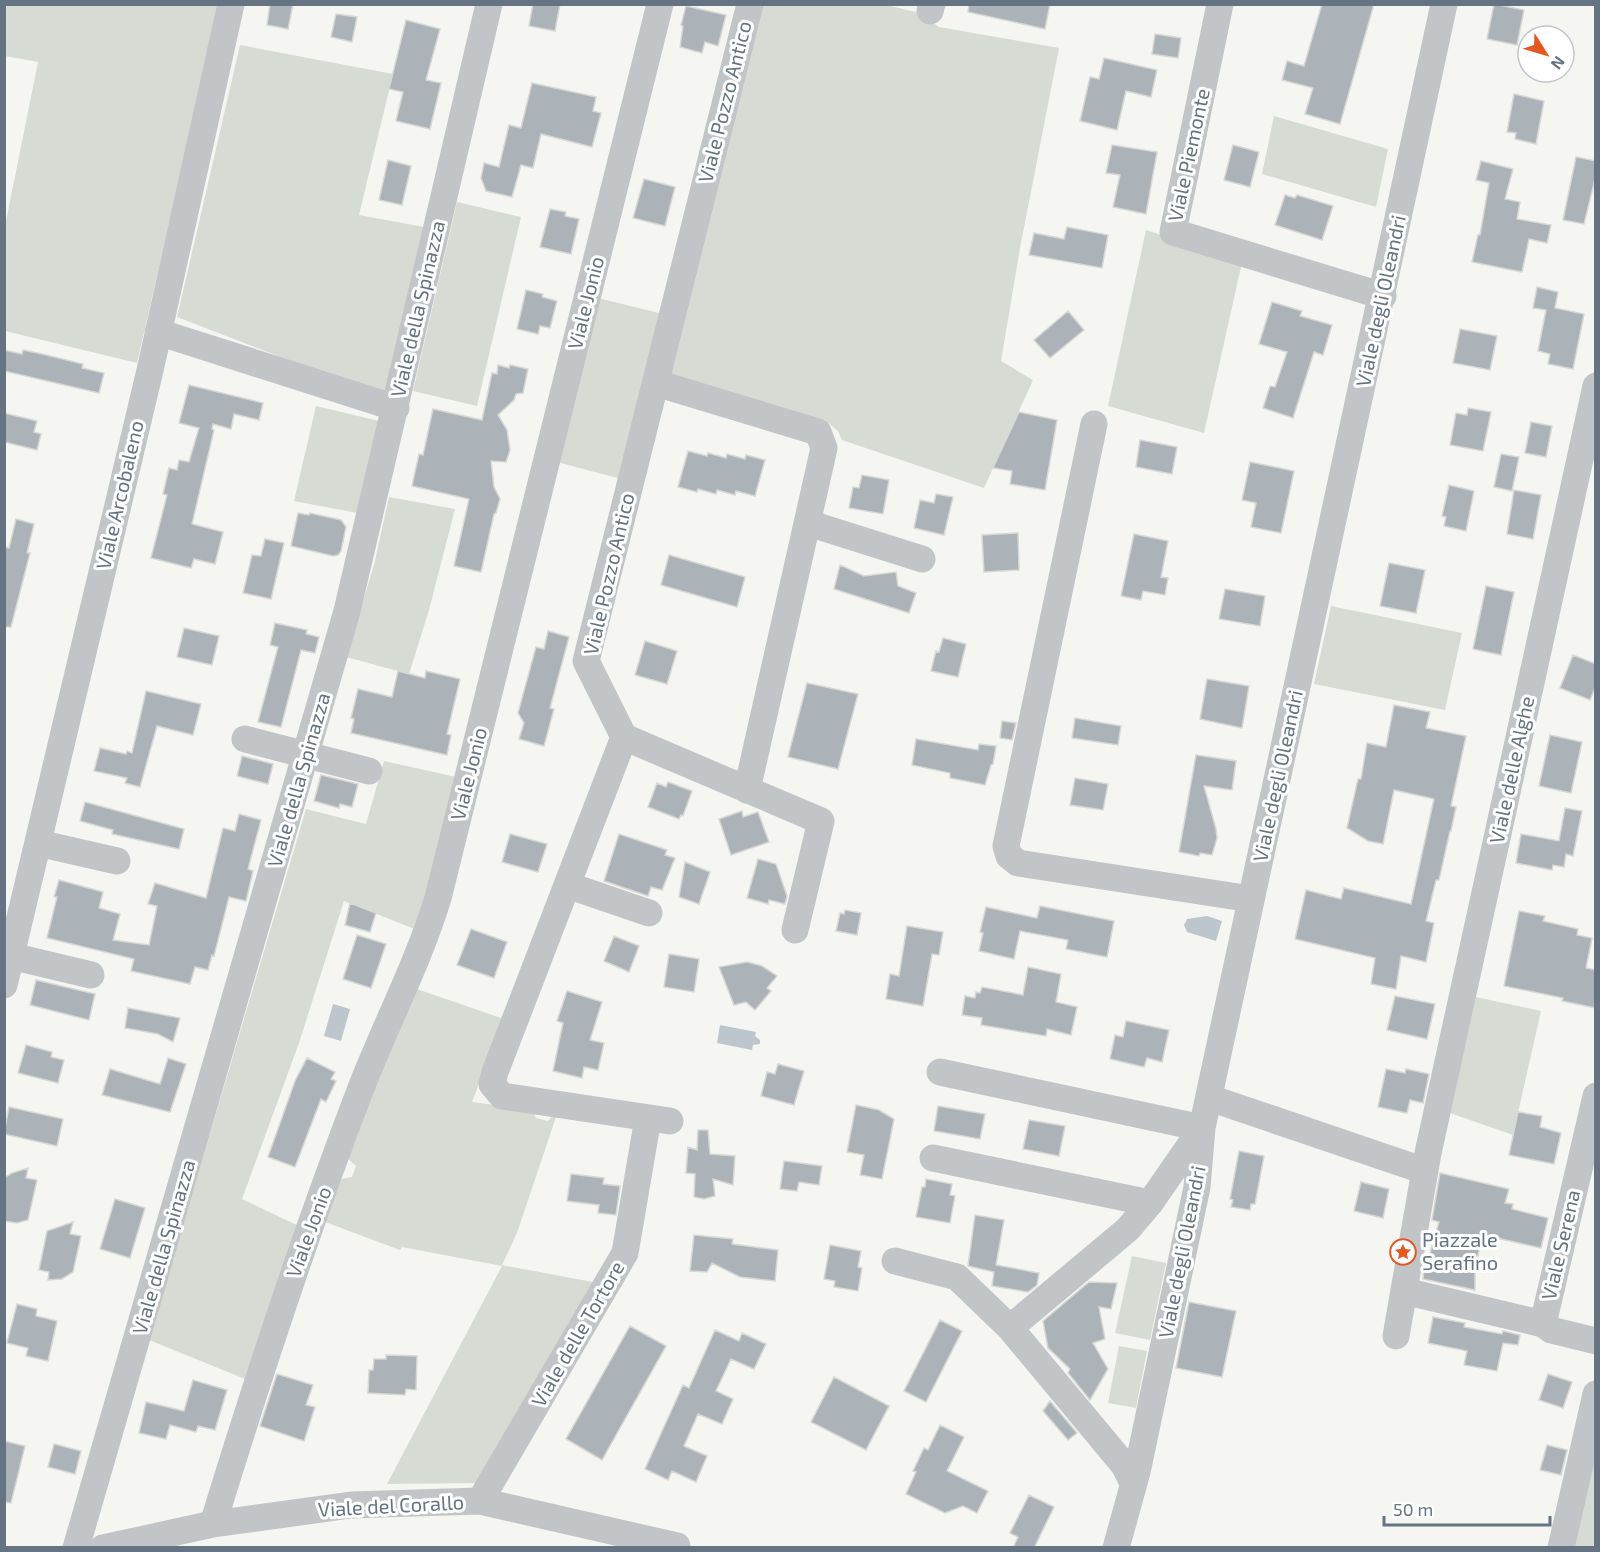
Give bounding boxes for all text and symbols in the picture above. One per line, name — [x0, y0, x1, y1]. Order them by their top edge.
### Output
street label: Viale Pozzo Antico — [692, 19, 756, 185]
north arrow — [1516, 24, 1576, 84]
text: N — [1547, 53, 1569, 74]
street label: Viale Piemonte — [1162, 86, 1214, 224]
street label: Viale degli Oleandri — [1350, 213, 1410, 389]
street label: Viale della Spinazza — [385, 218, 449, 399]
street label: Viale Jonio — [562, 254, 608, 352]
street label: Viale Arcobaleno — [90, 418, 148, 572]
street label: Viale Pozzo Antico — [578, 490, 638, 657]
street label: Viale degli Oleandri — [1247, 688, 1307, 864]
street label: Viale della Spinazza — [262, 690, 334, 870]
street label: Viale delle Alghe — [1484, 694, 1538, 846]
street label: Viale Jonio — [445, 725, 491, 823]
street label: Viale della Spinazza — [127, 1157, 199, 1337]
street label: Viale degli Oleandri — [1153, 1164, 1209, 1340]
street label: Viale Jonio — [281, 1183, 336, 1280]
street label: Viale Serena — [1536, 1187, 1584, 1302]
place label: Piazzale Serafino — [1422, 1227, 1498, 1274]
place icon: Piazzale Serafino — [1388, 1237, 1418, 1267]
street label: Viale delle Tortore — [526, 1256, 629, 1411]
street label: Viale del Corallo — [317, 1489, 465, 1521]
scale bar — [1384, 1489, 1550, 1527]
text: 50 m — [1393, 1498, 1433, 1520]

